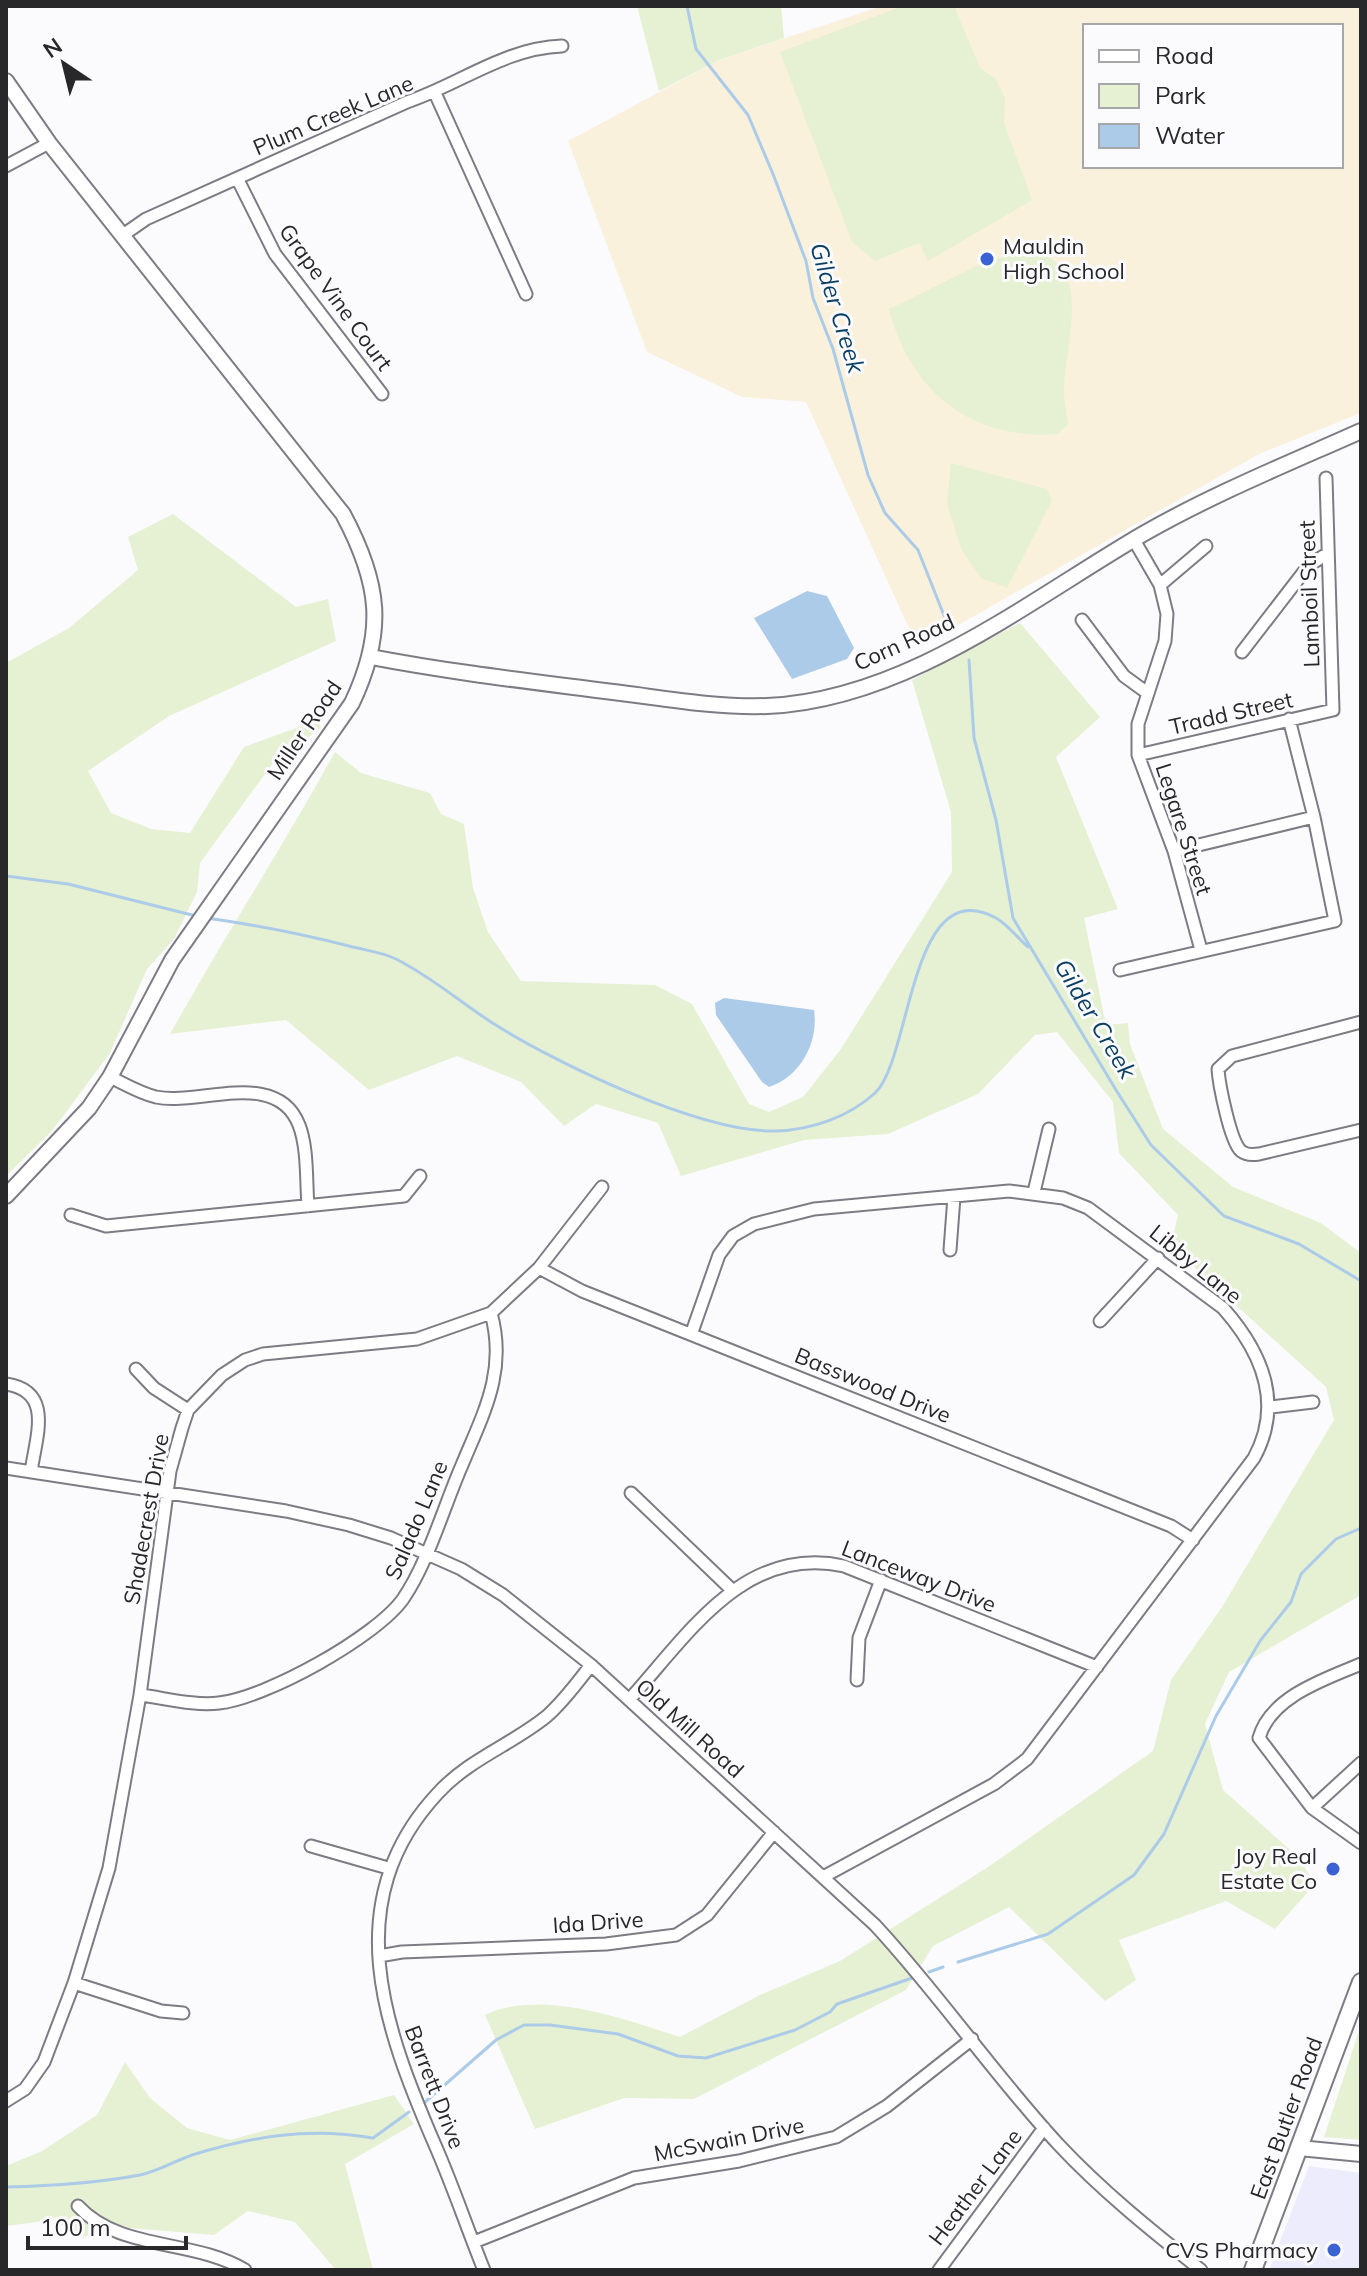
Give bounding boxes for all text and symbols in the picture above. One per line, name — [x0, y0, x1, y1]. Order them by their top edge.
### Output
north arrow — [24, 24, 104, 104]
legend — [1083, 24, 1343, 168]
text: N — [38, 31, 67, 64]
text: Road — [1155, 40, 1214, 70]
street label: Plum Creek Lane — [249, 69, 417, 161]
text: Park — [1155, 80, 1206, 110]
text: Water — [1155, 120, 1225, 150]
street label: Grape Vine Court — [273, 218, 399, 376]
place label: Mauldin High School — [1003, 232, 1125, 285]
water label: Gilder Creek — [804, 239, 872, 377]
marker: Mauldin High School — [978, 250, 996, 268]
street label: Lamboil Street — [1292, 520, 1326, 668]
street label: Corn Road — [849, 607, 959, 677]
street label: Miller Road — [260, 675, 348, 785]
street label: Tradd Street — [1167, 685, 1296, 741]
street label: Legare Street — [1150, 760, 1219, 899]
water label: Gilder Creek — [1048, 953, 1144, 1085]
street label: Libby Lane — [1144, 1218, 1248, 1310]
street label: Basswood Drive — [791, 1341, 955, 1429]
street label: Shadecrest Drive — [117, 1431, 175, 1607]
street label: Salado Lane — [378, 1456, 454, 1584]
street label: Lanceway Drive — [838, 1534, 1000, 1618]
street label: Old Mill Road — [630, 1672, 750, 1784]
place label: Joy Real Estate Co — [1220, 1842, 1317, 1895]
marker: Joy Real Estate Co — [1324, 1860, 1342, 1878]
street label: Ida Drive — [552, 1905, 644, 1939]
street label: Barrett Drive — [399, 2021, 471, 2153]
street label: East Butler Road — [1244, 2033, 1328, 2203]
street label: McSwain Drive — [652, 2111, 806, 2167]
street label: Heather Lane — [922, 2123, 1028, 2251]
scale bar — [28, 2200, 186, 2250]
text: 100 m — [40, 2212, 111, 2242]
place label: CVS Pharmacy — [1165, 2236, 1318, 2264]
marker: CVS Pharmacy — [1325, 2241, 1343, 2259]

